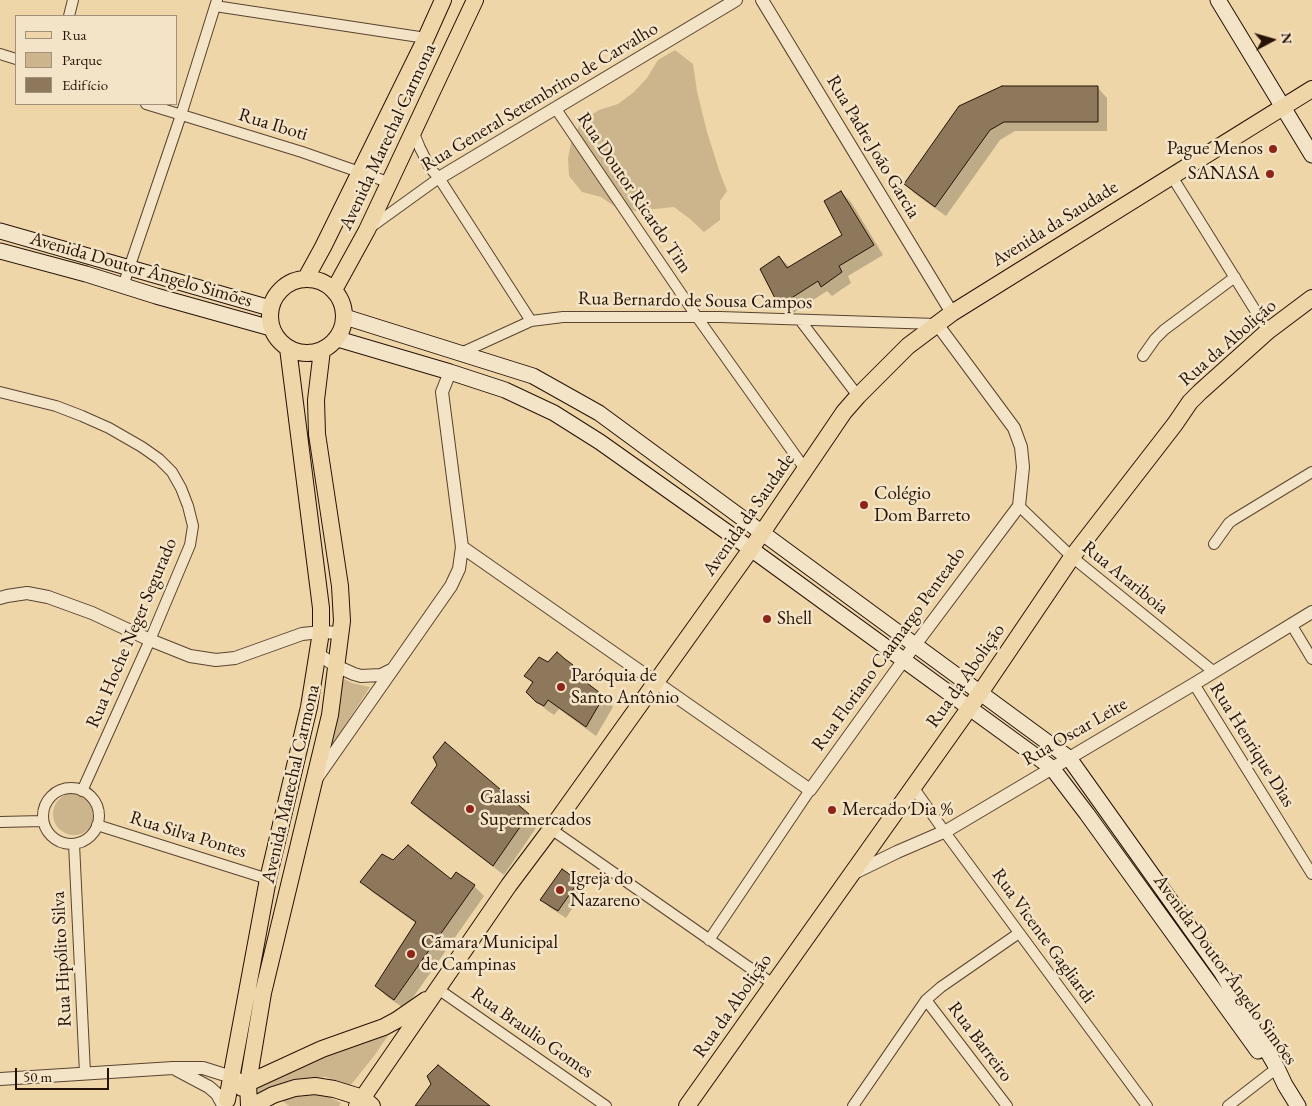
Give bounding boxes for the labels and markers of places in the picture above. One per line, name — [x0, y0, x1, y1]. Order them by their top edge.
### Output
place label: Pague Menos — [1167, 138, 1263, 160]
marker: Pague Menos — [1267, 143, 1279, 155]
place label: SANASA — [1188, 163, 1260, 185]
marker: SANASA — [1264, 168, 1276, 180]
place label: Colégio Dom Barreto — [874, 483, 971, 527]
marker: Colégio Dom Barreto — [858, 499, 870, 511]
place label: Shell — [777, 608, 812, 630]
marker: Shell — [761, 613, 773, 625]
place label: Paróquia de Santo Antônio — [571, 665, 679, 709]
marker: Paróquia de Santo Antônio — [555, 681, 567, 693]
place label: Galassi Supermercados — [480, 787, 591, 831]
place label: Mercado Dia % — [842, 799, 953, 821]
marker: Galassi Supermercados — [464, 803, 476, 815]
marker: Mercado Dia % — [826, 804, 838, 816]
place label: Igreja do Nazareno — [570, 868, 640, 912]
marker: Igreja do Nazareno — [554, 884, 566, 896]
place label: Cãmara Municipal de Campinas — [421, 932, 558, 976]
marker: Cãmara Municipal de Campinas — [405, 948, 417, 960]

